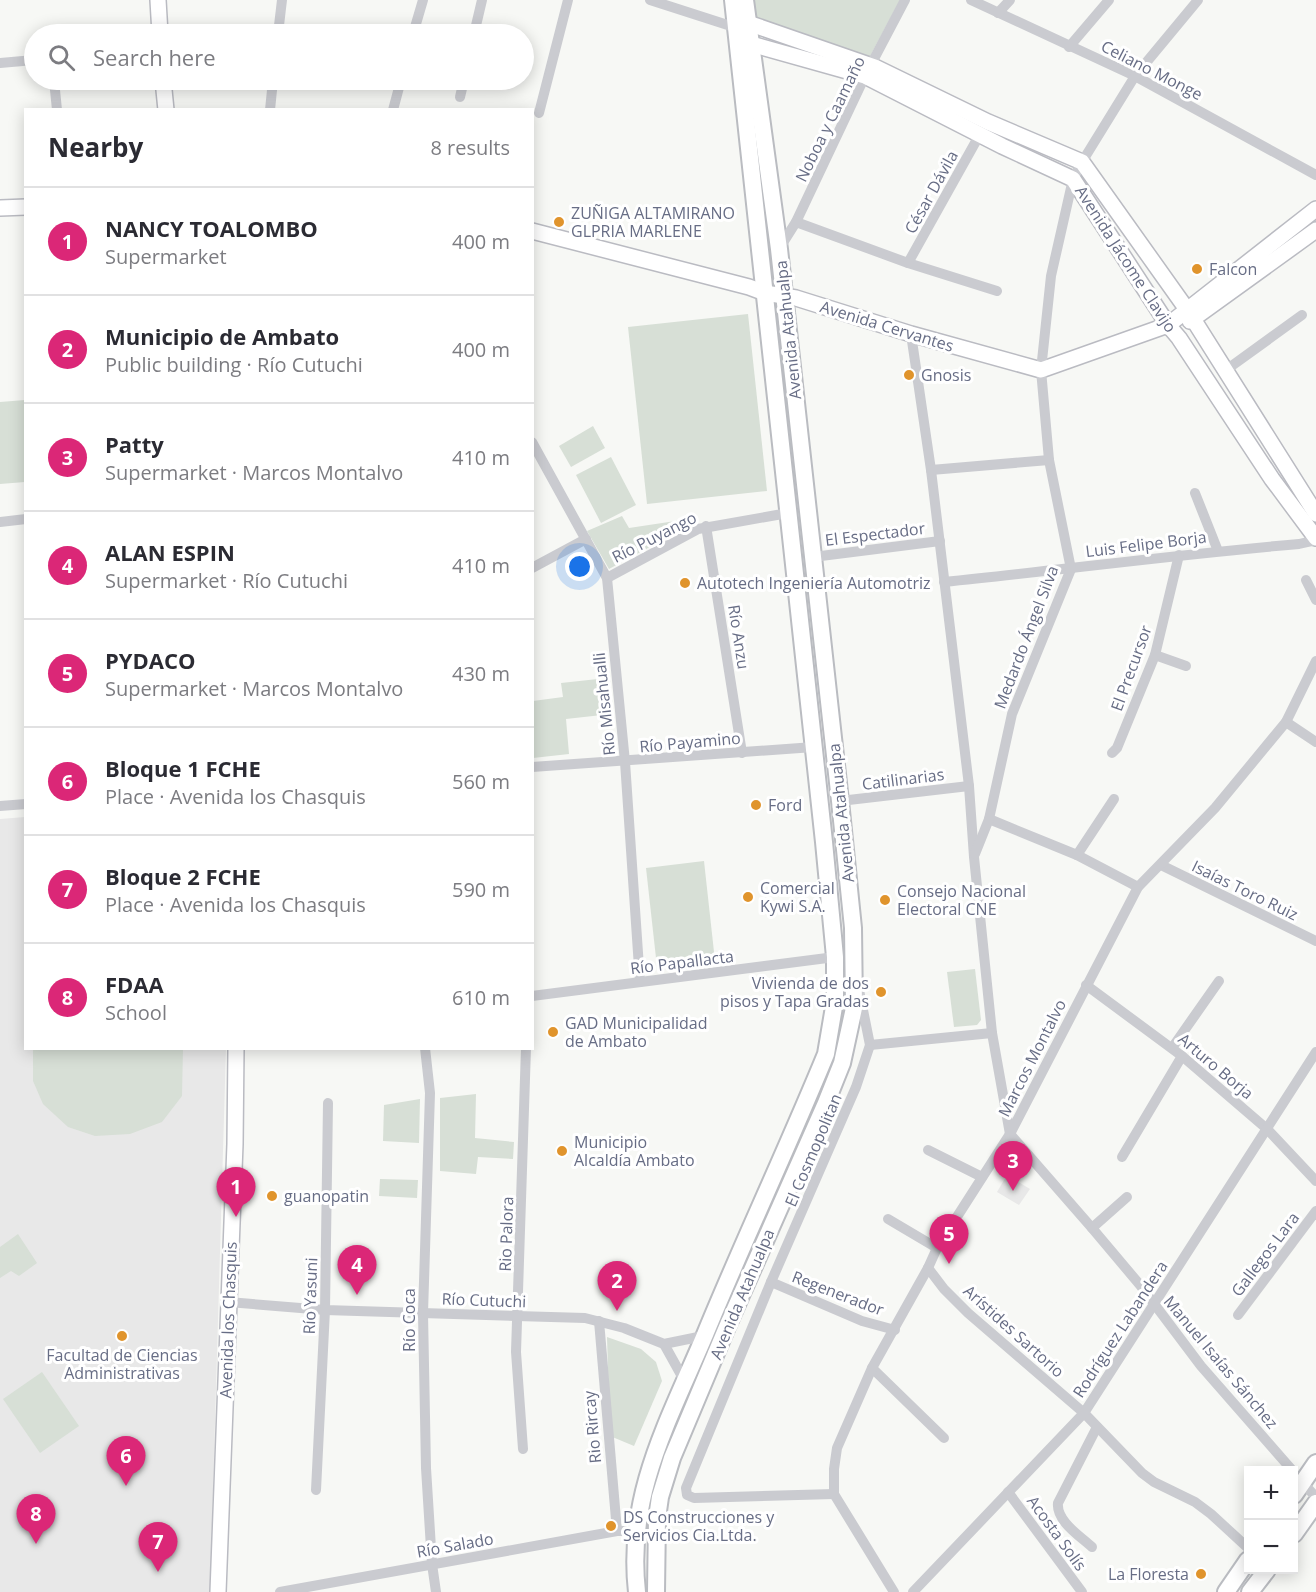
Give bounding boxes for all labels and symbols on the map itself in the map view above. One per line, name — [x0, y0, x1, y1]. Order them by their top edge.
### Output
street label: Celiano Monge — [1097, 35, 1207, 105]
street label: Noboa y Caamaño — [790, 52, 870, 186]
street label: César Dávila — [899, 147, 963, 237]
street label: Avenida Jácome Clavijo — [1070, 181, 1182, 337]
place label: ZUÑIGA ALTAMIRANO GLPRIA MARLENE — [571, 202, 735, 242]
marker: ZUÑIGA ALTAMIRANO GLPRIA MARLENE — [552, 215, 566, 229]
place label: Falcon — [1209, 258, 1257, 280]
street label: Avenida Atahualpa — [770, 259, 806, 401]
marker: Falcon — [1190, 262, 1204, 276]
street label: Avenida Cervantes — [818, 295, 956, 357]
place label: Gnosis — [921, 364, 971, 386]
marker: Gnosis — [902, 368, 916, 382]
street label: Río Puyango — [608, 506, 700, 568]
street label: El Espectador — [824, 517, 927, 551]
street label: Luis Felipe Borja — [1084, 526, 1208, 562]
your location — [565, 552, 594, 581]
street label: Medardo Ángel Silva — [989, 562, 1063, 712]
place label: Autotech Ingeniería Automotriz — [697, 572, 930, 594]
marker: Autotech Ingeniería Automotriz — [678, 576, 692, 590]
street label: Río Anzu — [723, 603, 755, 671]
street label: El Precursor — [1105, 622, 1157, 714]
street label: Río Misahualli — [588, 651, 620, 757]
street label: Río Payamino — [639, 727, 741, 757]
street label: Avenida Atahualpa — [823, 742, 859, 884]
street label: Catilinarias — [861, 763, 945, 795]
place label: Ford — [768, 794, 802, 816]
marker: Ford — [749, 798, 763, 812]
street label: Isaías Toro Ruiz — [1188, 855, 1302, 925]
place label: Comercial Kywi S.A. — [760, 877, 835, 917]
place label: Consejo Nacional Electoral CNE — [897, 880, 1026, 920]
marker: Comercial Kywi S.A. — [741, 890, 755, 904]
marker: Consejo Nacional Electoral CNE — [878, 893, 892, 907]
street label: Río Papallacta — [629, 945, 735, 979]
place label: Vivienda de dos pisos y Tapa Gradas — [720, 972, 869, 1012]
marker: Vivienda de dos pisos y Tapa Gradas — [874, 985, 888, 999]
street label: Marcos Montalvo — [993, 996, 1071, 1120]
place label: GAD Municipalidad de Ambato — [565, 1012, 708, 1052]
marker: GAD Municipalidad de Ambato — [546, 1025, 560, 1039]
street label: Arturo Borja — [1174, 1028, 1258, 1104]
street label: El Cosmopolitan — [779, 1090, 847, 1210]
place label: Municipio Alcaldía Ambato — [574, 1131, 695, 1171]
pin: 3 — [994, 1142, 1032, 1191]
marker: Municipio Alcaldía Ambato — [555, 1144, 569, 1158]
pin: 1 — [216, 1168, 256, 1217]
place label: guanopatin — [284, 1185, 369, 1207]
marker: guanopatin — [265, 1189, 279, 1203]
street label: Rio Palora — [494, 1196, 518, 1272]
street label: Gallegos Lara — [1226, 1207, 1304, 1301]
pin: 5 — [930, 1214, 968, 1264]
street label: Avenida Atahualpa — [705, 1225, 779, 1363]
street label: Avenida los Chasquis — [214, 1241, 242, 1399]
pin: 4 — [338, 1246, 376, 1295]
street label: Rodríguez Labandera — [1067, 1256, 1173, 1402]
street label: Río Yasuni — [298, 1257, 322, 1335]
pin: 2 — [598, 1262, 636, 1311]
street label: Regenerador — [789, 1265, 888, 1321]
street label: Arístides Sartorio — [959, 1280, 1069, 1382]
street label: Río Coca — [398, 1288, 420, 1352]
street label: Río Cutuchi — [441, 1288, 527, 1312]
street label: Manuel Isaías Sánchez — [1159, 1291, 1283, 1433]
marker: Facultad de Ciencias Administrativas — [115, 1329, 129, 1343]
place label: Facultad de Ciencias Administrativas — [46, 1344, 198, 1384]
street label: Rio Rircay — [578, 1389, 606, 1464]
pin: 6 — [106, 1436, 146, 1486]
street label: Acosta Solís — [1022, 1491, 1092, 1575]
pin: 8 — [16, 1494, 56, 1544]
place label: DS Construcciones y Servicios Cia.Ltda. — [623, 1506, 775, 1546]
marker: DS Construcciones y Servicios Cia.Ltda. — [604, 1519, 618, 1533]
pin: 7 — [138, 1522, 178, 1572]
street label: Río Salado — [415, 1527, 495, 1563]
place label: La Floresta — [1108, 1563, 1189, 1585]
marker: La Floresta — [1194, 1567, 1208, 1581]

